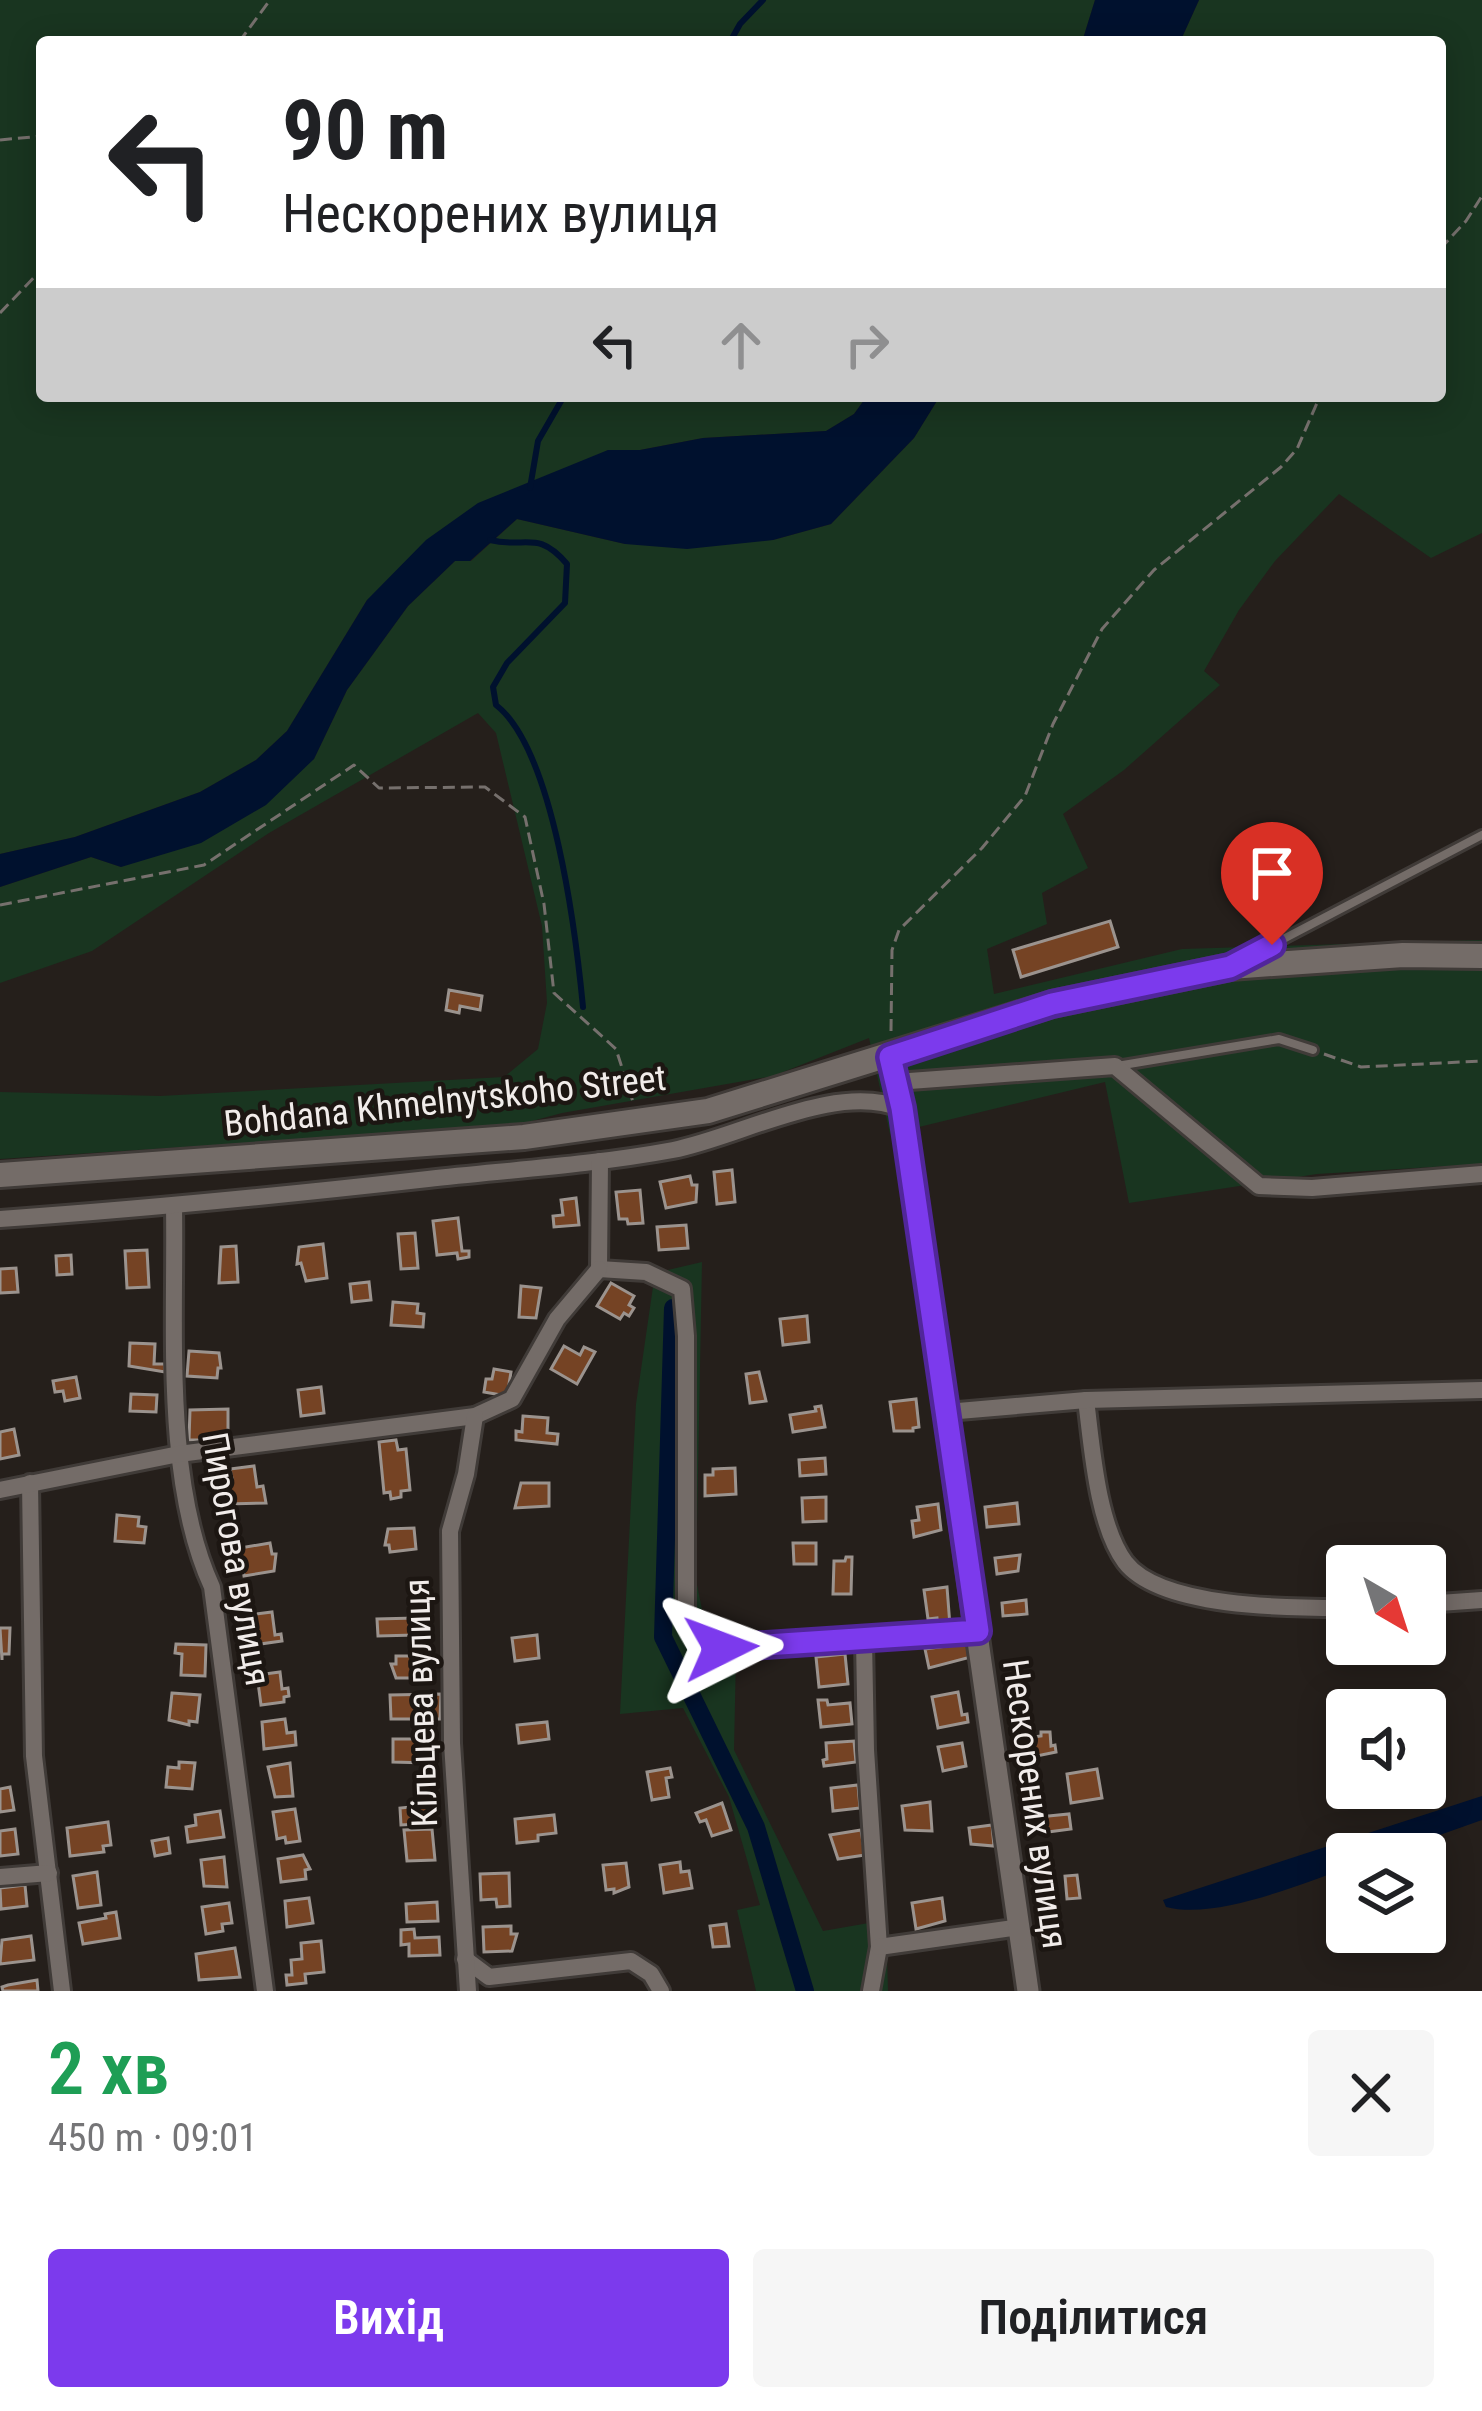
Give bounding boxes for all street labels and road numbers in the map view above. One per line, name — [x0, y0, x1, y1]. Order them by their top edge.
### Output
street label: Bohdana Khmelnytskoho Street — [222, 1057, 668, 1145]
street label: Пирогова вулиця — [193, 1429, 279, 1689]
street label: Кільцева вулиця — [396, 1578, 446, 1828]
street label: Нескорених вулиця — [994, 1657, 1076, 1951]

